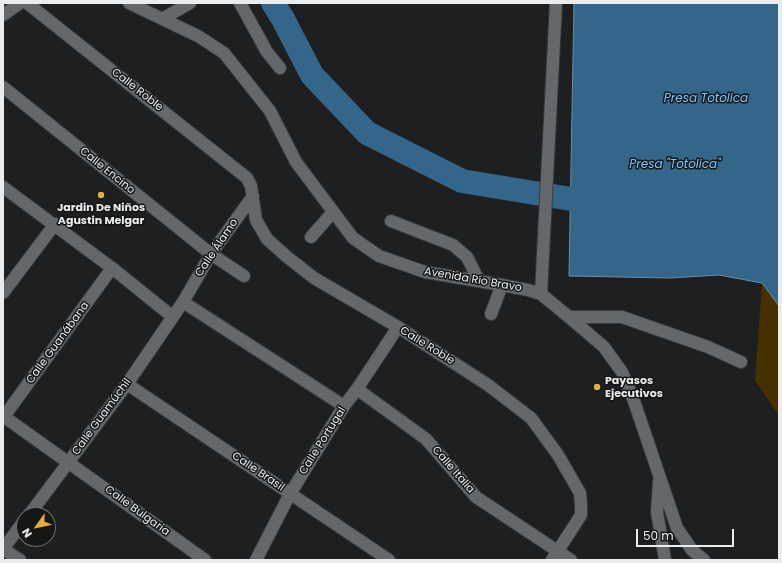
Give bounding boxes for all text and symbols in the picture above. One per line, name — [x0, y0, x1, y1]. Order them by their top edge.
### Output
street label: Calle Roble — [109, 66, 165, 114]
water label: Presa Totolica — [664, 92, 748, 106]
street label: Calle Encino — [77, 145, 137, 197]
water label: Presa "Totolica" — [629, 158, 721, 172]
marker: Jardin De Niños Agustin Melgar — [96, 190, 106, 200]
place label: Jardin De Niños Agustin Melgar — [57, 201, 145, 227]
street label: Calle Álamo — [193, 217, 241, 279]
street label: Avenida Río Bravo — [423, 265, 523, 295]
street label: Calle Guanábana — [24, 299, 92, 387]
street label: Calle Roble — [397, 324, 457, 368]
place label: Payasos Ejecutivos — [605, 374, 663, 400]
street label: Calle Guamúchil — [70, 376, 134, 458]
marker: Payasos Ejecutivos — [592, 382, 602, 392]
street label: Calle Portugal — [297, 405, 349, 477]
street label: Calle Italia — [429, 444, 477, 496]
street label: Calle Brasil — [229, 450, 287, 494]
street label: Calle Bulgaria — [102, 483, 172, 539]
north arrow — [16, 507, 56, 547]
scale bar — [638, 521, 736, 547]
text: N — [18, 525, 36, 541]
text: 50 m — [643, 527, 674, 544]

